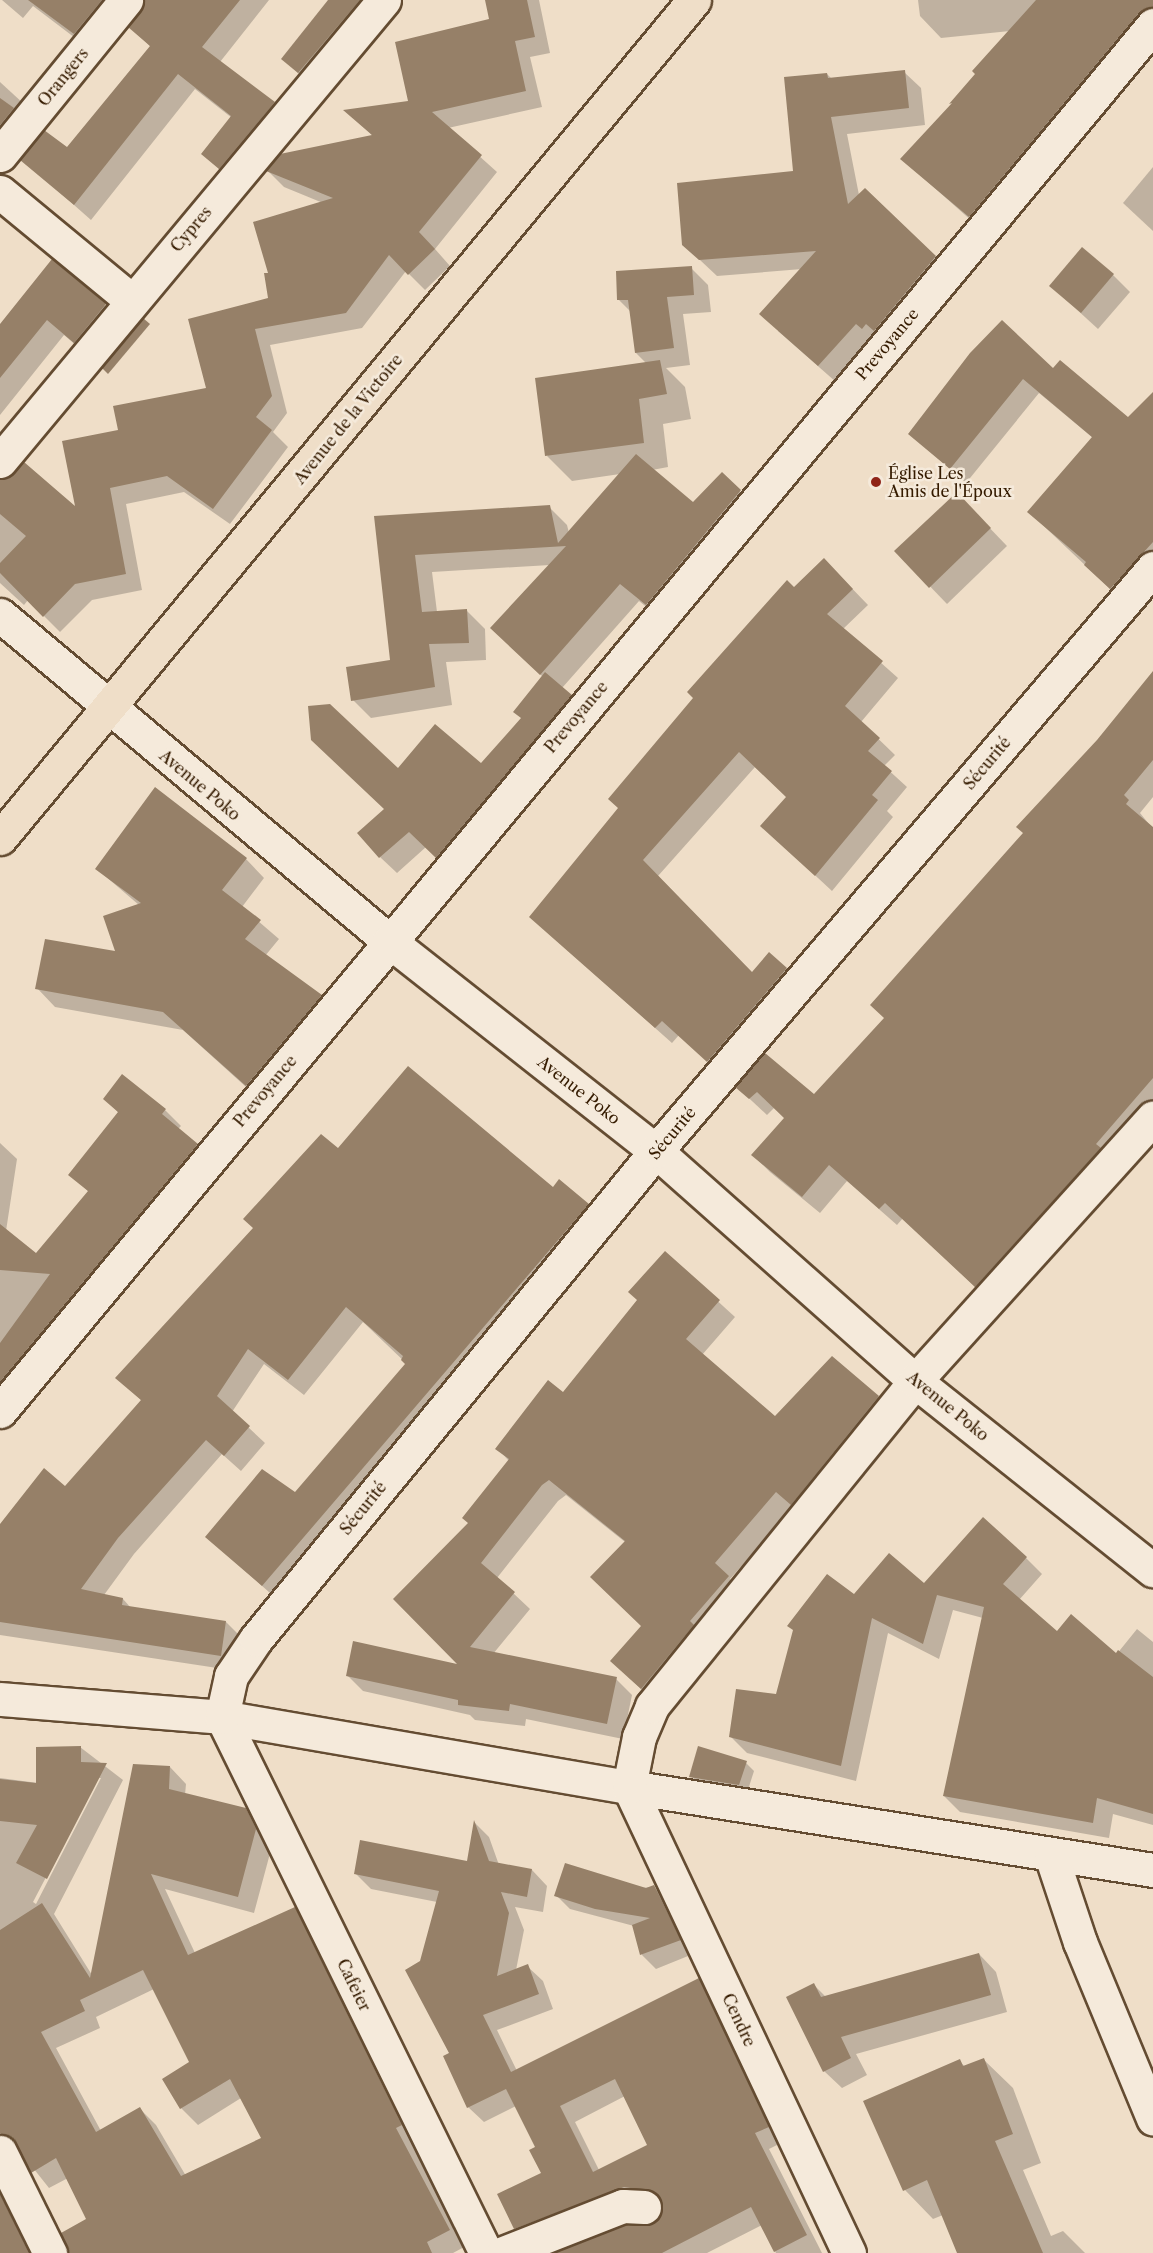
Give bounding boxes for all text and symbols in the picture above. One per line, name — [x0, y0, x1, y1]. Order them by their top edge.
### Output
street label: Orangers — [34, 44, 92, 110]
street label: Cypres — [166, 202, 216, 256]
street label: Prevoyance — [851, 304, 923, 384]
street label: Avenue de la Victoire — [290, 350, 406, 488]
place label: Église Les Amis de l'Époux — [888, 463, 1012, 501]
marker: Église Les Amis de l'Époux — [869, 475, 883, 489]
street label: Prevoyance — [540, 677, 612, 757]
street label: Sécurité — [959, 733, 1015, 793]
street label: Avenue Poko — [156, 746, 244, 824]
street label: Prevoyance — [229, 1051, 301, 1131]
street label: Avenue Poko — [534, 1052, 624, 1128]
street label: Sécurité — [644, 1103, 700, 1163]
street label: Avenue Poko — [903, 1367, 993, 1445]
street label: Sécurité — [336, 1477, 390, 1539]
street label: Cafeier — [333, 1956, 375, 2014]
street label: Cendre — [718, 1990, 760, 2050]

